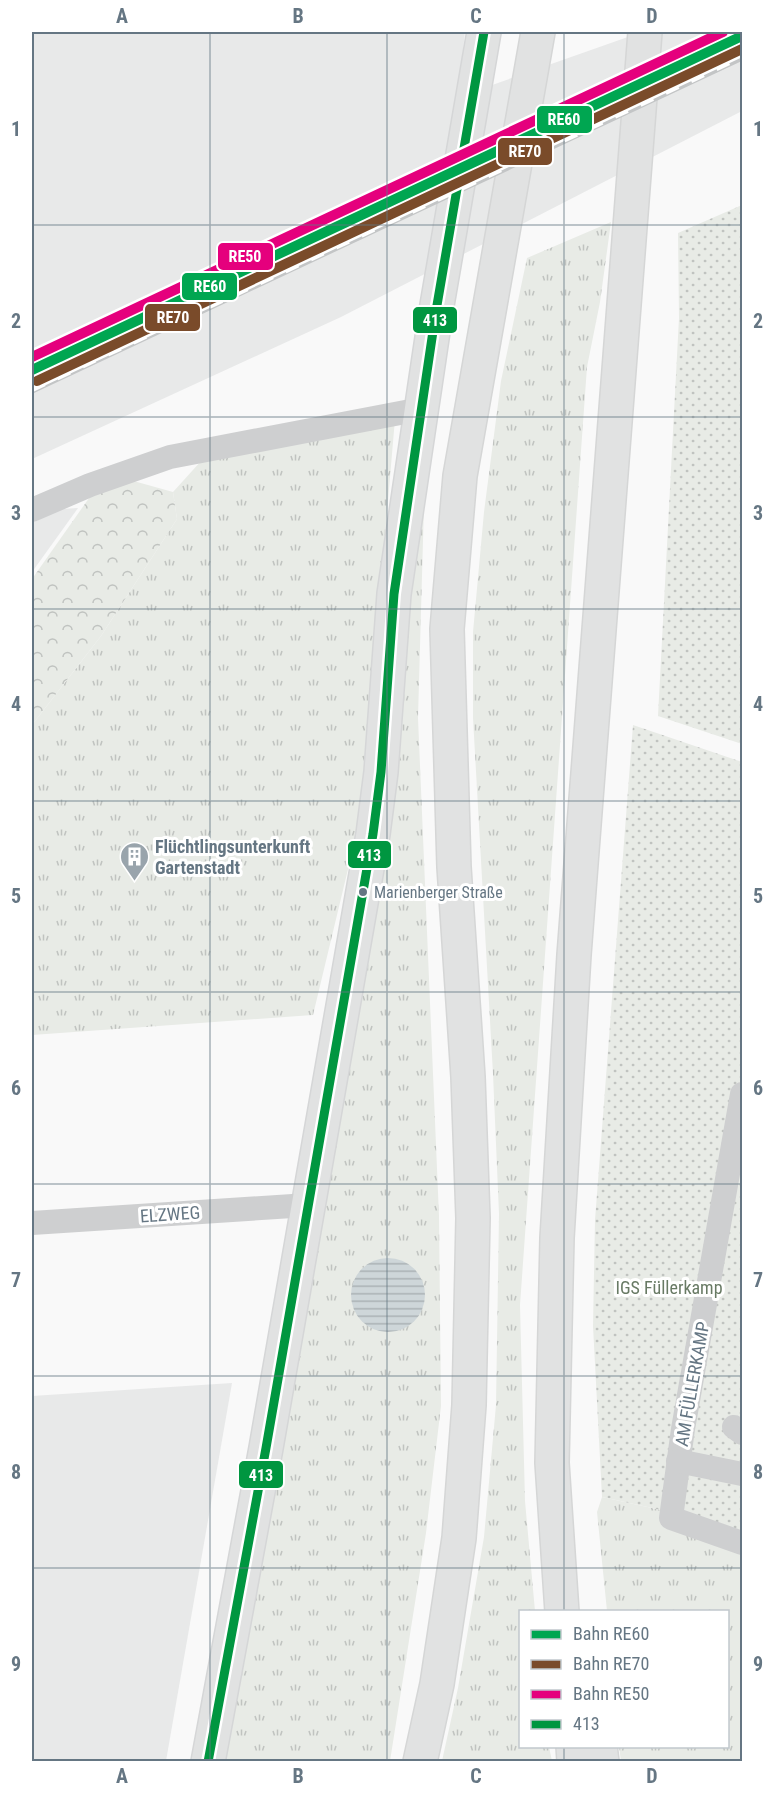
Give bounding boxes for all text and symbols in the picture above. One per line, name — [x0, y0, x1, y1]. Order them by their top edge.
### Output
text: A — [116, 4, 128, 28]
text: B — [292, 4, 304, 28]
text: C — [470, 4, 482, 28]
text: D — [646, 4, 658, 28]
line badge: RE60 — [536, 105, 593, 134]
text: RE60 — [548, 110, 580, 129]
text: 1 — [11, 117, 21, 141]
text: 1 — [753, 117, 763, 141]
line badge: RE70 — [497, 137, 553, 166]
text: RE70 — [509, 142, 541, 161]
line badge: RE50 — [217, 242, 274, 271]
text: RE50 — [229, 247, 261, 266]
line badge: RE60 — [181, 272, 238, 301]
text: RE60 — [194, 277, 226, 296]
line badge: RE70 — [144, 303, 201, 332]
line badge: 413 — [412, 306, 458, 334]
text: RE70 — [157, 308, 189, 327]
text: 2 — [11, 309, 21, 333]
text: 2 — [753, 309, 763, 333]
text: 413 — [423, 311, 447, 330]
text: 3 — [11, 501, 21, 525]
text: 3 — [753, 501, 763, 525]
text: 4 — [11, 692, 21, 716]
text: 4 — [753, 692, 763, 716]
place label: Flüchtlingsunterkunft Gartenstadt — [155, 836, 311, 878]
building icon: Flüchtlingsunterkunft Gartenstadt — [118, 840, 150, 882]
line badge: 413 — [347, 840, 392, 869]
text: 413 — [357, 846, 381, 865]
place label: Marienberger Straße — [374, 883, 503, 902]
text: 5 — [11, 884, 21, 908]
text: 5 — [753, 884, 763, 908]
marker: Marienberger Straße — [357, 886, 369, 898]
text: 6 — [11, 1076, 21, 1100]
text: 6 — [753, 1076, 763, 1100]
street label: ELZWEG — [139, 1201, 201, 1227]
text: 7 — [11, 1268, 21, 1292]
text: 7 — [753, 1268, 763, 1292]
park label: IGS Füllerkamp — [615, 1277, 723, 1298]
street label: AM FÜLLERKAMP — [671, 1320, 713, 1448]
text: 8 — [11, 1460, 21, 1484]
line badge: 413 — [238, 1460, 284, 1489]
text: 8 — [753, 1460, 763, 1484]
text: 413 — [249, 1466, 273, 1485]
legend — [519, 1610, 729, 1748]
text: Bahn RE60 — [573, 1623, 649, 1644]
text: 9 — [11, 1652, 21, 1676]
text: 9 — [753, 1652, 763, 1676]
text: Bahn RE70 — [573, 1653, 649, 1674]
text: Bahn RE50 — [573, 1683, 649, 1704]
text: 413 — [573, 1713, 600, 1734]
text: A — [116, 1764, 128, 1788]
text: B — [292, 1764, 304, 1788]
text: C — [470, 1764, 482, 1788]
text: D — [646, 1764, 658, 1788]

